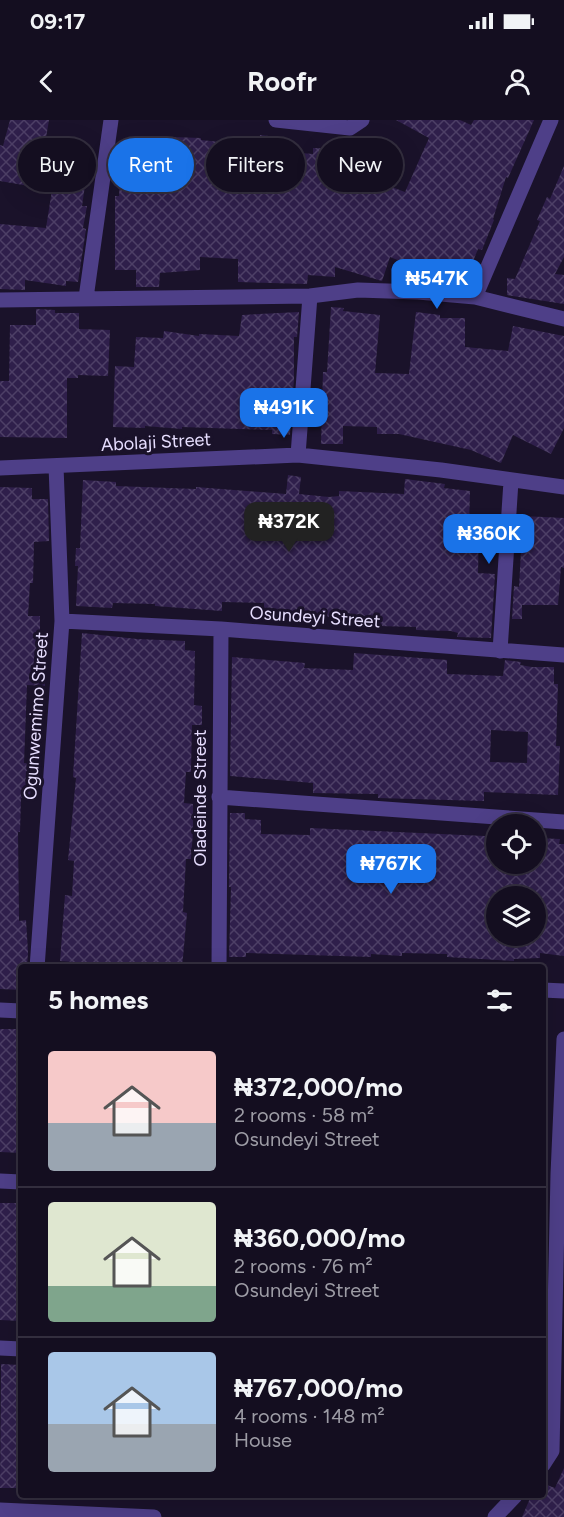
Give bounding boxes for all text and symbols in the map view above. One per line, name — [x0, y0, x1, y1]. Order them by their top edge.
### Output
text: 09:17 — [30, 8, 85, 35]
icon: back — [30, 65, 63, 98]
text: Roofr — [247, 65, 317, 98]
icon: person — [501, 65, 534, 98]
chip: Buy — [18, 138, 96, 192]
chip: Rent — [108, 138, 194, 192]
chip: Filters — [206, 138, 305, 192]
chip: New — [317, 138, 403, 192]
pin: ₦547K — [395, 259, 479, 310]
text: ₦547K — [405, 266, 469, 290]
pin: ₦491K — [242, 388, 326, 439]
text: ₦491K — [254, 395, 314, 419]
street label: Abolaji Street — [100, 428, 212, 456]
pin: ₦372K — [247, 502, 331, 553]
text: ₦372K — [258, 509, 320, 533]
pin: ₦360K — [447, 514, 531, 565]
text: ₦360K — [457, 521, 521, 545]
street label: Osundeyi Street — [249, 601, 381, 633]
street label: Ogunwemimo Street — [19, 631, 53, 801]
street label: Oladeinde Street — [189, 729, 211, 866]
map controls — [486, 814, 546, 946]
button: locate — [486, 814, 546, 874]
pin: ₦767K — [349, 844, 433, 895]
text: ₦767K — [360, 851, 422, 875]
button: layers — [486, 886, 546, 946]
text: 5 homes — [48, 984, 148, 1016]
icon: filters — [483, 984, 516, 1017]
text: ₦372,000/mo — [234, 1071, 403, 1103]
icon: home — [96, 1075, 168, 1147]
text: 2 rooms · 58 m² — [234, 1103, 374, 1127]
text: Osundeyi Street — [234, 1127, 380, 1151]
text: ₦360,000/mo — [234, 1222, 405, 1254]
icon: home — [96, 1226, 168, 1298]
text: 2 rooms · 76 m² — [234, 1254, 373, 1278]
text: Osundeyi Street — [234, 1278, 380, 1302]
text: ₦767,000/mo — [234, 1372, 403, 1404]
icon: home — [96, 1376, 168, 1448]
text: 4 rooms · 148 m² — [234, 1404, 385, 1428]
text: House — [234, 1428, 292, 1452]

